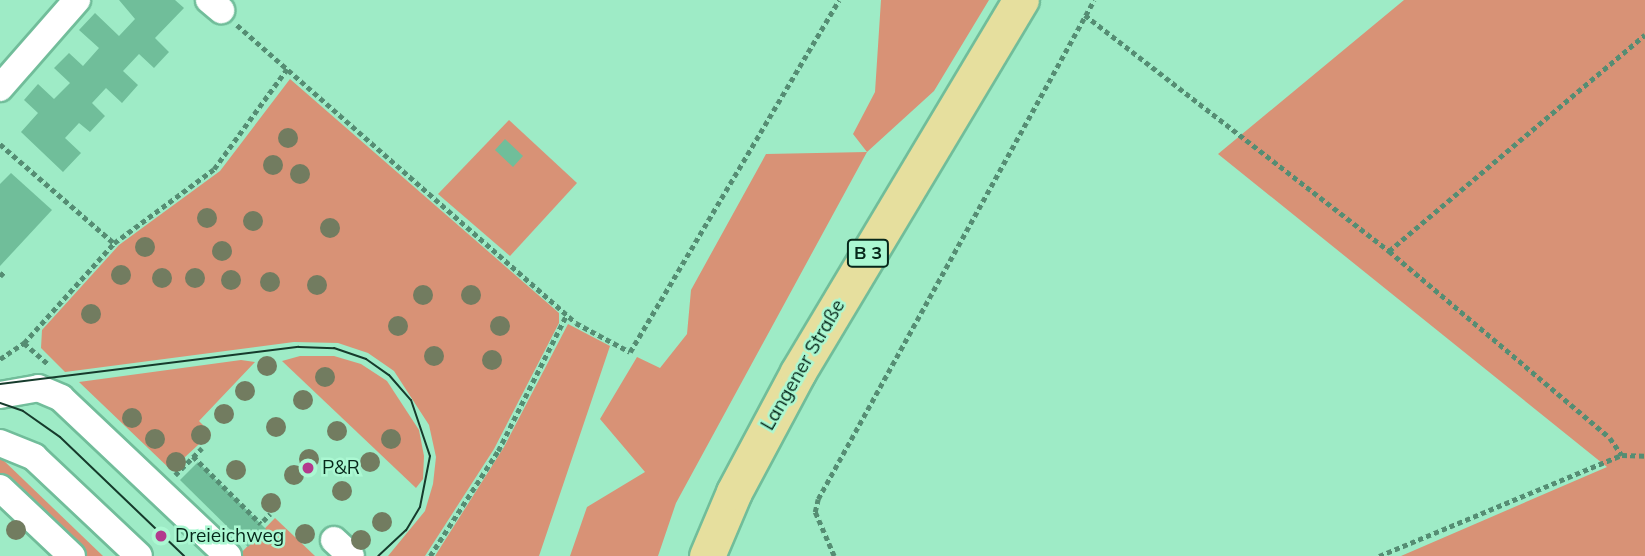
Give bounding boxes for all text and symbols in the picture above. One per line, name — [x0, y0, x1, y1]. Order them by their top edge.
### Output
road number: B 3 — [845, 239, 891, 268]
street label: Langener Straße — [756, 296, 850, 434]
place label: P&R — [322, 457, 360, 479]
marker: P&R — [300, 460, 316, 476]
place label: Dreieichweg — [175, 525, 284, 547]
marker: Dreieichweg — [153, 528, 169, 544]

